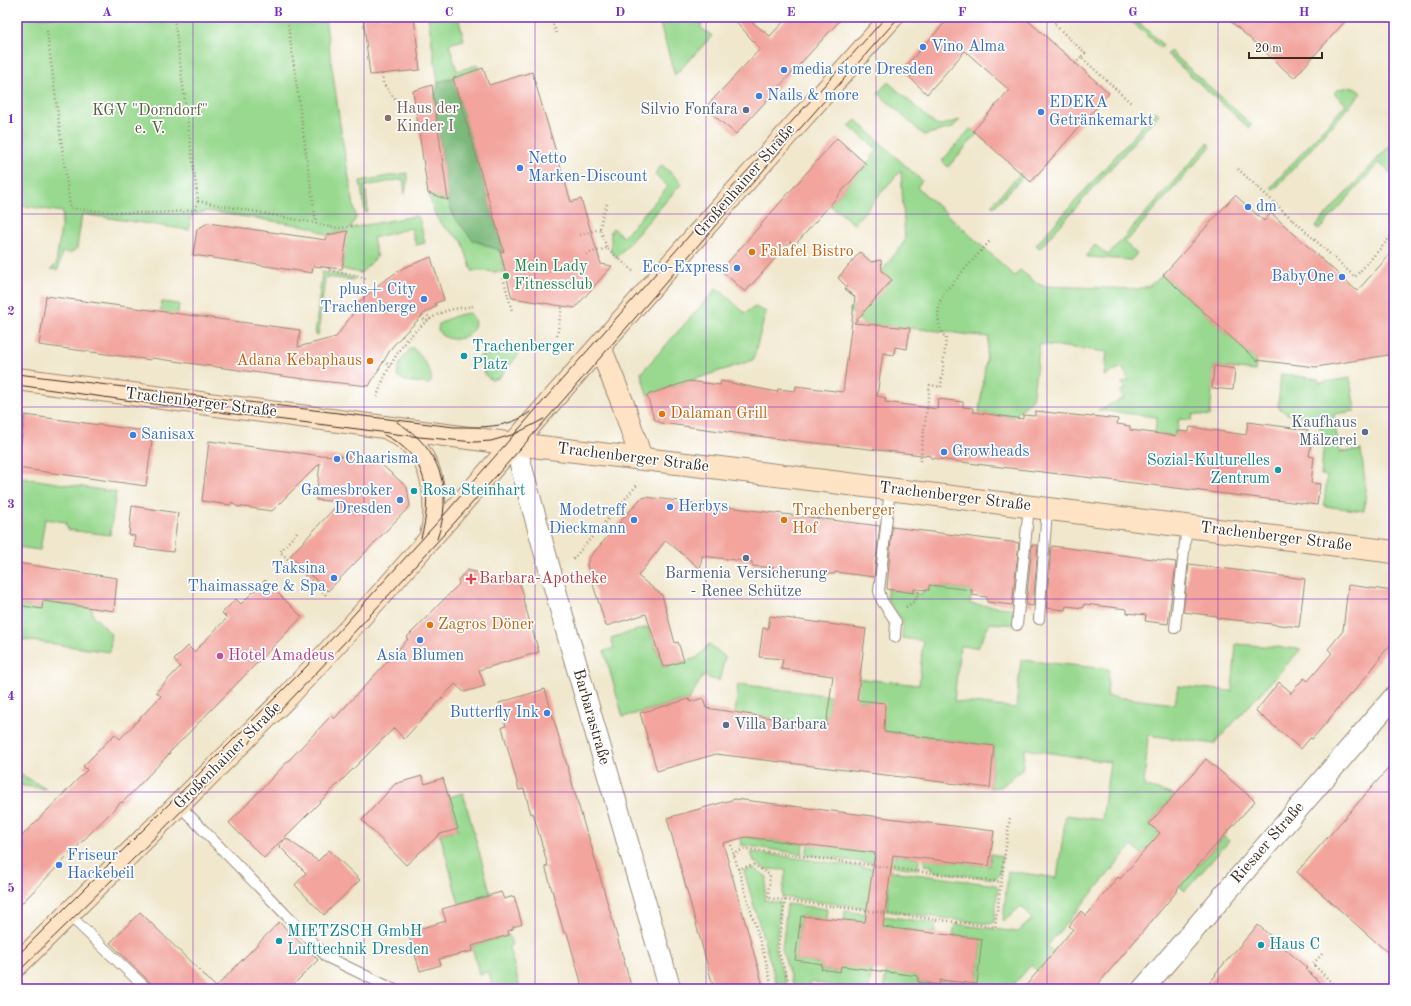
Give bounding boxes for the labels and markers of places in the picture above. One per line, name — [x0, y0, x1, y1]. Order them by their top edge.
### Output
place label: Vino Alma — [931, 39, 1005, 55]
marker: Vino Alma — [918, 42, 928, 52]
place label: media store Dresden — [792, 62, 934, 78]
marker: media store Dresden — [779, 65, 789, 75]
place label: Nails & more — [767, 88, 859, 104]
marker: Nails & more — [754, 91, 764, 101]
place label: EDEKA Getränkemarkt — [1049, 95, 1154, 129]
place label: Haus der Kinder I — [396, 101, 459, 135]
place label: Silvio Fonfara — [640, 102, 738, 118]
marker: Silvio Fonfara — [741, 105, 751, 115]
marker: EDEKA Getränkemarkt — [1036, 107, 1046, 117]
marker: Haus der Kinder I — [383, 113, 393, 123]
place label: Netto Marken-Discount — [528, 151, 648, 185]
marker: Netto Marken-Discount — [515, 163, 525, 173]
place label: dm — [1256, 199, 1277, 215]
marker: dm — [1243, 202, 1253, 212]
place label: Falafel Bistro — [760, 244, 854, 260]
marker: Falafel Bistro — [747, 247, 757, 257]
place label: Mein Lady Fitnessclub — [514, 259, 593, 293]
place label: Eco-Express — [642, 260, 729, 276]
marker: Eco-Express — [732, 263, 742, 273]
place label: BabyOne — [1271, 269, 1334, 285]
marker: Mein Lady Fitnessclub — [501, 271, 511, 281]
marker: BabyOne — [1337, 272, 1347, 282]
place label: plus+ City Trachenberge — [320, 282, 417, 316]
marker: plus+ City Trachenberge — [419, 294, 429, 304]
place label: Trachenberger Platz — [472, 339, 575, 373]
marker: Trachenberger Platz — [459, 351, 469, 361]
place label: Adana Kebaphaus — [237, 353, 362, 369]
marker: Adana Kebaphaus — [365, 356, 375, 366]
place label: Dalaman Grill — [670, 406, 767, 422]
marker: Dalaman Grill — [657, 409, 667, 419]
place label: Kaufhaus Mälzerei — [1291, 415, 1357, 449]
place label: Sanisax — [141, 427, 195, 443]
marker: Kaufhaus Mälzerei — [1360, 427, 1370, 437]
marker: Sanisax — [128, 430, 138, 440]
place label: Growheads — [952, 444, 1029, 460]
marker: Growheads — [939, 447, 949, 457]
place label: Chaarisma — [345, 451, 419, 467]
place label: Sozial-Kulturelles Zentrum — [1147, 453, 1270, 487]
marker: Chaarisma — [332, 454, 342, 464]
marker: Sozial-Kulturelles Zentrum — [1273, 465, 1283, 475]
place label: Gamesbroker Dresden — [301, 483, 392, 517]
place label: Rosa Steinhart — [422, 483, 526, 499]
marker: Rosa Steinhart — [409, 486, 419, 496]
marker: Gamesbroker Dresden — [395, 495, 405, 505]
place label: Herbys — [678, 499, 728, 515]
marker: Herbys — [665, 502, 675, 512]
place label: Modetreff Dieckmann — [549, 503, 627, 537]
place label: Trachenberger Hof — [792, 503, 895, 537]
marker: Modetreff Dieckmann — [629, 515, 639, 525]
marker: Trachenberger Hof — [779, 515, 789, 525]
marker: Barmenia Versicherung - Renee Schütze — [741, 553, 751, 563]
place label: Taksina Thaimassage & Spa — [188, 561, 326, 595]
place label: Barmenia Versicherung - Renee Schütze — [665, 566, 828, 600]
place label: Barbara-Apotheke — [479, 571, 607, 587]
marker: Taksina Thaimassage & Spa — [329, 573, 339, 583]
marker: Barbara-Apotheke — [466, 574, 476, 584]
place label: Zagros Döner — [438, 617, 534, 633]
marker: Zagros Döner — [425, 620, 435, 630]
marker: Asia Blumen — [415, 635, 425, 645]
place label: Hotel Amadeus — [228, 648, 334, 664]
place label: Asia Blumen — [376, 648, 465, 664]
marker: Hotel Amadeus — [215, 651, 225, 661]
place label: Butterfly Ink — [450, 705, 539, 721]
marker: Butterfly Ink — [542, 708, 552, 718]
place label: Villa Barbara — [734, 717, 827, 733]
marker: Villa Barbara — [721, 720, 731, 730]
place label: Friseur Hackebeil — [67, 848, 134, 882]
marker: Friseur Hackebeil — [54, 860, 64, 870]
place label: MIETZSCH GmbH Lufttechnik Dresden — [287, 924, 430, 958]
marker: MIETZSCH GmbH Lufttechnik Dresden — [274, 936, 284, 946]
place label: Haus C — [1269, 937, 1320, 953]
marker: Haus C — [1256, 940, 1266, 950]

